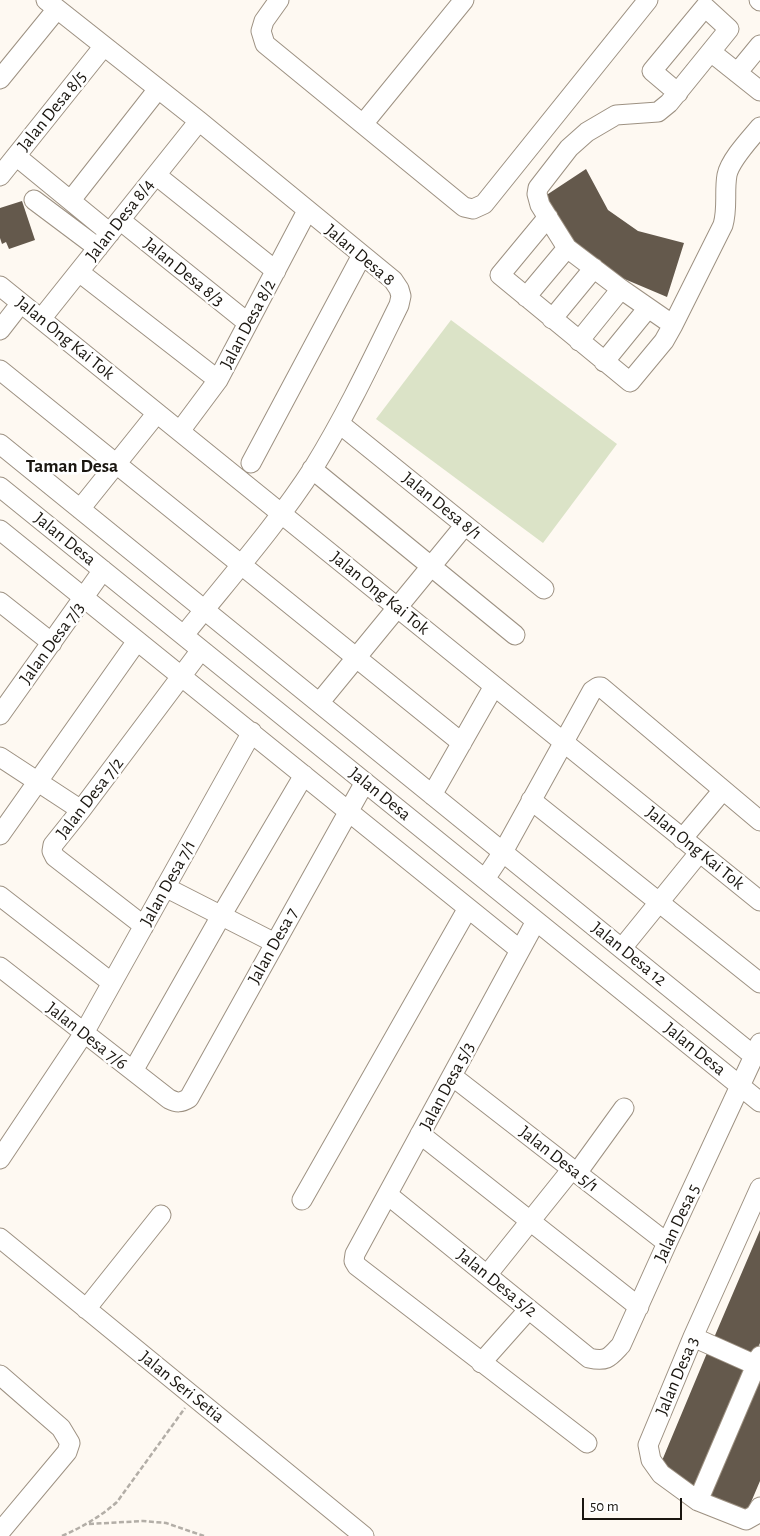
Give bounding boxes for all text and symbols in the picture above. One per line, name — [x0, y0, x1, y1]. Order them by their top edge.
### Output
street label: Jalan Desa 8/5 — [13, 66, 91, 156]
street label: Jalan Desa 8/4 — [81, 175, 159, 265]
street label: Jalan Desa 8 — [321, 219, 399, 291]
street label: Jalan Desa 8/3 — [139, 233, 229, 311]
street label: Jalan Desa 8/2 — [215, 276, 281, 372]
street label: Jalan Ong Kai Tok — [11, 292, 119, 384]
district label: Taman Desa — [26, 455, 118, 477]
street label: Jalan Desa 8/1 — [398, 467, 486, 545]
street label: Jalan Desa — [30, 508, 100, 570]
street label: Jalan Ong Kai Tok — [326, 547, 434, 639]
street label: Jalan Desa 7/3 — [15, 598, 89, 688]
street label: Jalan Desa 7/2 — [52, 753, 128, 843]
street label: Jalan Desa — [345, 763, 415, 825]
street label: Jalan Ong Kai Tok — [641, 802, 749, 894]
street label: Jalan Desa 7/1 — [135, 836, 201, 930]
street label: Jalan Desa 7 — [243, 904, 303, 988]
street label: Jalan Desa 12 — [587, 917, 671, 991]
street label: Jalan Desa 7/6 — [42, 998, 132, 1074]
street label: Jalan Desa — [660, 1018, 730, 1080]
street label: Jalan Desa 5/3 — [415, 1038, 479, 1134]
street label: Jalan Desa 5/1 — [515, 1121, 603, 1197]
street label: Jalan Desa 5 — [650, 1180, 704, 1266]
street label: Jalan Desa 5/2 — [452, 1244, 542, 1322]
street label: Jalan Desa 3 — [651, 1333, 703, 1419]
street label: Jalan Seri Setia — [135, 1346, 229, 1428]
scale bar — [585, 1488, 685, 1520]
text: 50 m — [590, 1499, 619, 1514]

